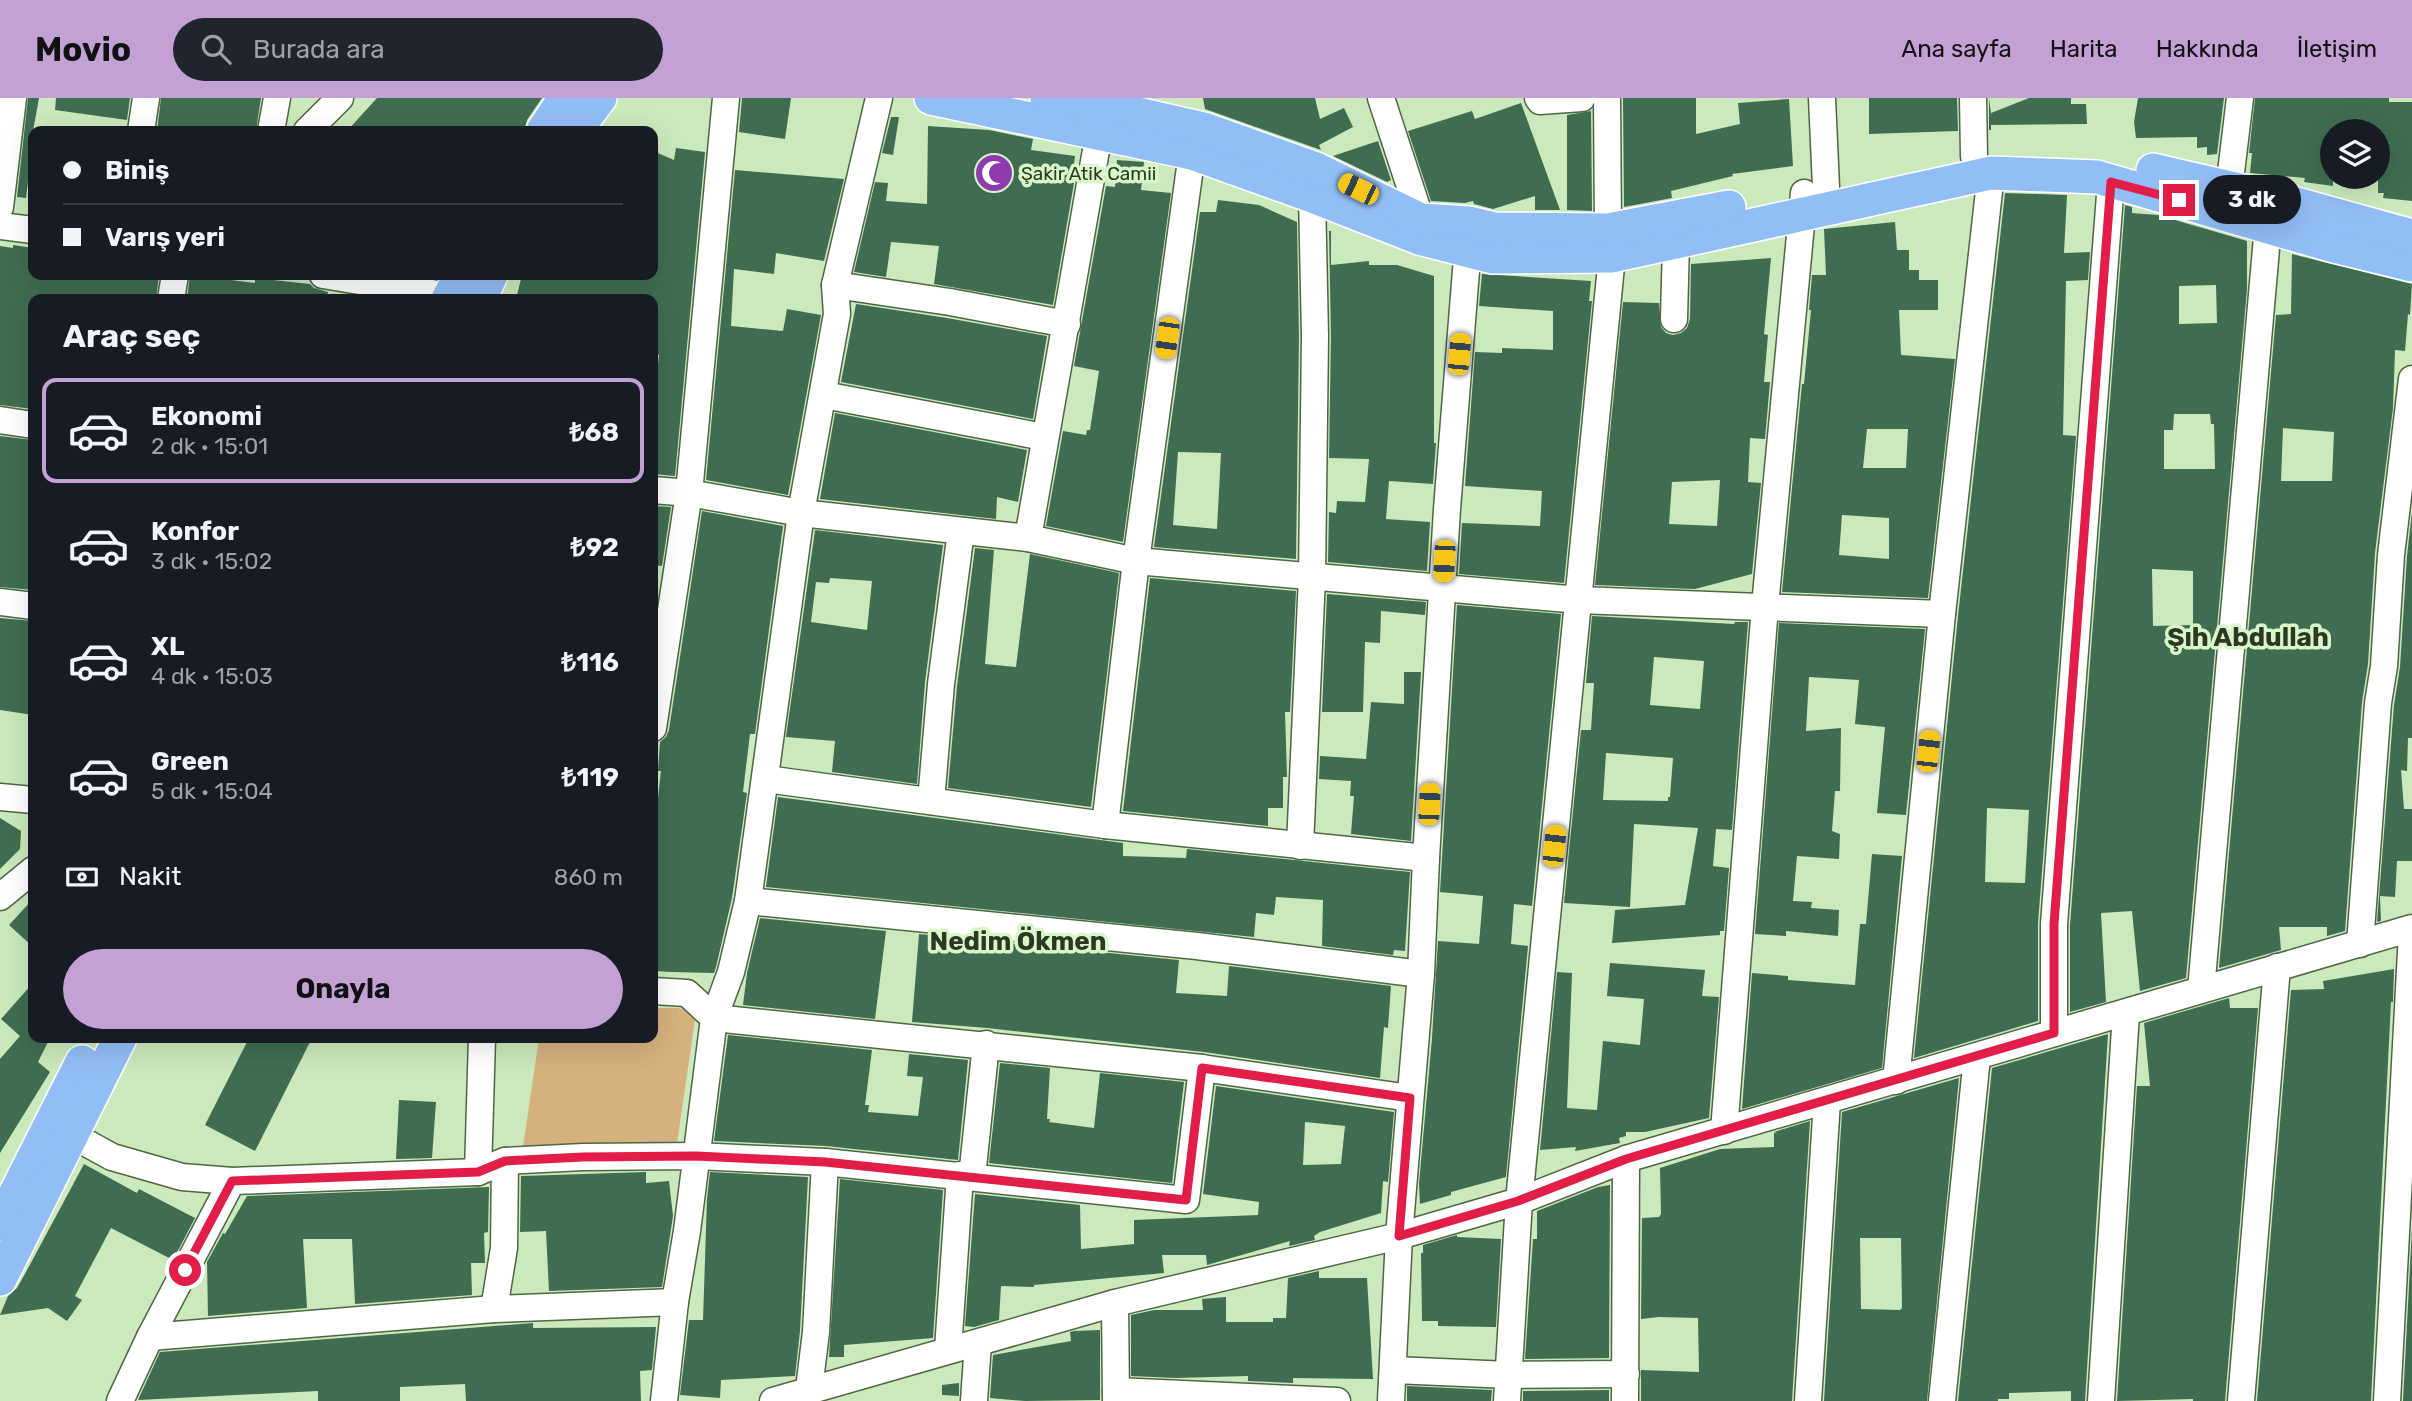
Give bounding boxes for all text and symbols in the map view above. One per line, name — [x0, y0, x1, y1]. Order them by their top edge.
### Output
search box — [173, 18, 663, 81]
text: Movio — [35, 30, 131, 69]
icon: search — [197, 30, 235, 68]
text: Burada ara — [253, 34, 385, 65]
text: Ana sayfa — [1901, 35, 2012, 63]
text: Harita — [2050, 35, 2118, 63]
text: Hakkında — [2156, 35, 2259, 63]
text: İletişim — [2297, 35, 2377, 63]
map controls — [2320, 119, 2390, 189]
button: layers — [2320, 119, 2390, 189]
mosque icon: Şakir Atik Camii — [973, 152, 1015, 194]
text: Biniş — [105, 155, 169, 186]
place label: Şakir Atik Camii — [1021, 162, 1156, 185]
car — [1335, 170, 1382, 208]
callout: 3 dk — [2204, 176, 2302, 224]
route end — [2163, 184, 2195, 216]
text: 3 dk — [2228, 185, 2276, 213]
text: Varış yeri — [105, 222, 225, 253]
car — [1154, 316, 1181, 360]
text: Araç seç — [63, 317, 200, 355]
car — [1447, 332, 1472, 376]
icon: car — [67, 399, 130, 462]
text: Ekonomi — [151, 401, 262, 432]
text: ₺68 — [570, 417, 619, 448]
text: 2 dk · 15:01 — [151, 432, 268, 460]
icon: car — [67, 514, 130, 577]
text: Konfor — [151, 516, 239, 547]
text: ₺92 — [571, 532, 619, 563]
car — [1433, 539, 1456, 583]
text: 3 dk · 15:02 — [151, 547, 272, 575]
district label: Şıh Abdullah — [2167, 622, 2329, 653]
icon: car — [67, 629, 130, 692]
text: XL — [151, 631, 184, 662]
text: ₺116 — [561, 647, 619, 678]
text: 4 dk · 15:03 — [151, 662, 273, 690]
car — [1916, 729, 1941, 773]
icon: car — [67, 744, 130, 807]
text: Green — [151, 746, 229, 777]
text: ₺119 — [562, 762, 619, 793]
text: 5 dk · 15:04 — [151, 777, 273, 805]
car — [1418, 782, 1441, 826]
car — [1542, 824, 1567, 868]
icon: cash — [63, 858, 101, 896]
text: Nakit — [119, 861, 181, 892]
text: 860 m — [554, 863, 623, 891]
district label: Nedim Ökmen — [929, 926, 1107, 957]
button: Onayla — [63, 949, 623, 1029]
route start — [169, 1254, 201, 1286]

